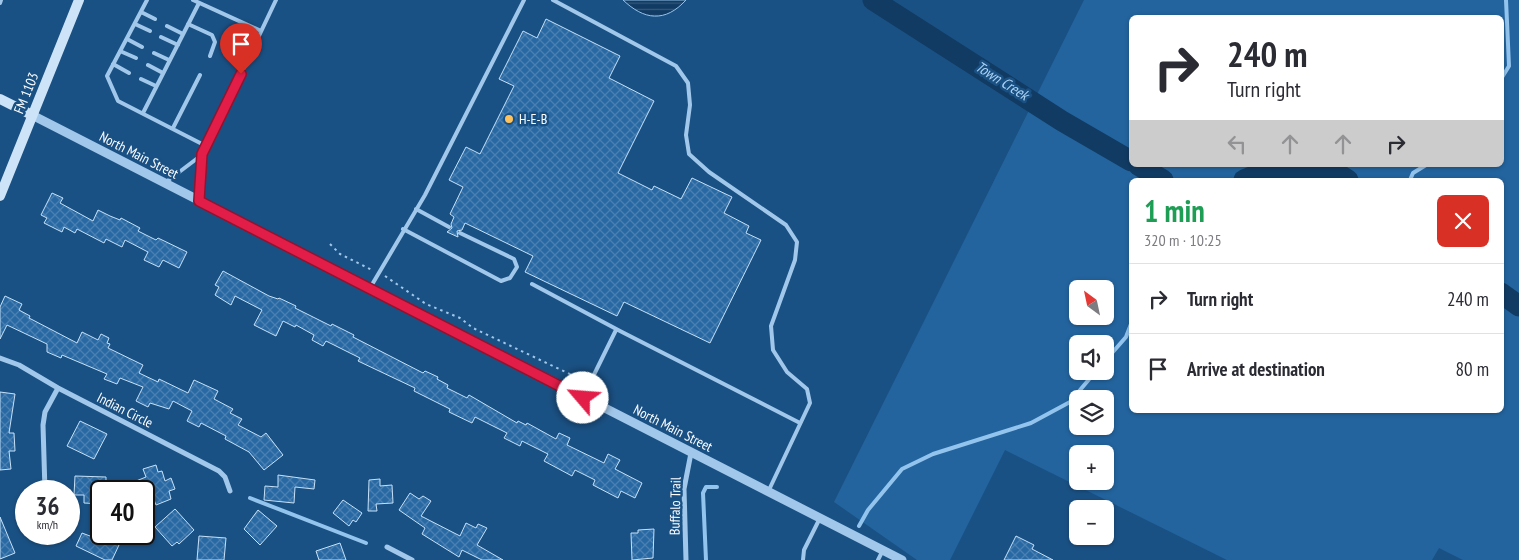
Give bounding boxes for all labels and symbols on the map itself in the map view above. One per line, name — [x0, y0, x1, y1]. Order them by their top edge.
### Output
pin — [220, 23, 262, 74]
water label: Town Creek — [972, 57, 1034, 105]
street label: FM 1103 — [10, 70, 42, 116]
place label: H-E-B — [519, 110, 547, 128]
marker: H-E-B — [503, 113, 515, 125]
street label: North Main Street — [96, 127, 182, 183]
north arrow — [1069, 280, 1114, 325]
position arrow — [556, 371, 608, 423]
street label: Indian Circle — [94, 388, 156, 432]
street label: North Main Street — [630, 400, 716, 456]
street label: Buffalo Trail — [665, 476, 685, 535]
speed limit sign: 40 — [90, 480, 155, 545]

